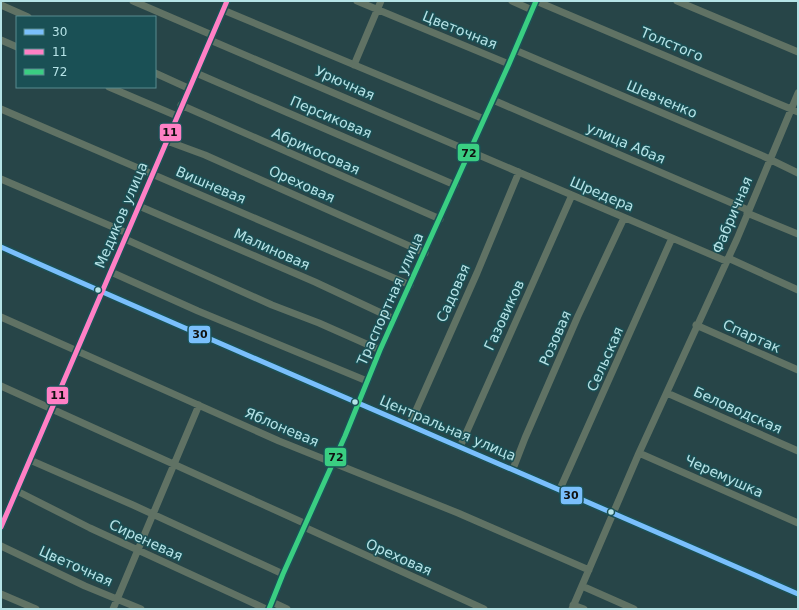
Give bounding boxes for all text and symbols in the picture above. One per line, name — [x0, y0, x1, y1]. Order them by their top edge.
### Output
street label: Цветочная — [420, 8, 500, 52]
legend — [16, 16, 156, 88]
street label: Толстого — [637, 23, 706, 64]
text: 30 — [52, 25, 67, 39]
text: 11 — [52, 45, 67, 59]
street label: Урючная — [313, 63, 377, 103]
text: 72 — [52, 65, 67, 79]
street label: Шевченко — [624, 77, 700, 121]
street label: Персиковая — [288, 93, 374, 141]
street label: улица Абая — [584, 119, 668, 167]
line badge: 11 — [159, 123, 182, 142]
street label: Абрикосовая — [269, 124, 363, 178]
text: 11 — [162, 126, 178, 139]
line badge: 72 — [457, 143, 480, 162]
text: 72 — [461, 147, 477, 160]
street label: Медиков улица — [91, 160, 151, 270]
street label: Ореховая — [266, 162, 338, 206]
street label: Вишневая — [174, 163, 248, 207]
street label: Шредера — [567, 173, 637, 215]
street label: Фабричная — [709, 174, 755, 256]
street label: Малиновая — [231, 225, 313, 273]
street label: Траспортная улица — [353, 230, 426, 369]
street label: Садовая — [433, 261, 473, 325]
street label: Газовиков — [481, 277, 527, 353]
unlabelled marker — [93, 285, 103, 295]
street label: Розовая — [536, 308, 574, 368]
street label: Спартак — [721, 316, 783, 356]
street label: Сельская — [584, 324, 626, 394]
line badge: 30 — [188, 325, 211, 344]
text: 30 — [192, 328, 208, 341]
street label: Беловодская — [691, 383, 785, 437]
line badge: 11 — [46, 386, 69, 405]
text: 11 — [50, 389, 66, 402]
street label: Центральная улица — [377, 392, 519, 464]
unlabelled marker — [350, 397, 360, 407]
street label: Яблоневая — [243, 404, 321, 450]
line badge: 72 — [324, 447, 347, 467]
text: 72 — [328, 451, 344, 464]
street label: Черемушка — [682, 452, 766, 500]
line badge: 30 — [560, 486, 583, 505]
text: 30 — [563, 489, 579, 502]
unlabelled marker — [606, 507, 616, 517]
street label: Сиреневая — [107, 516, 185, 564]
street label: Ореховая — [363, 535, 435, 579]
street label: Цветочная — [37, 543, 115, 589]

